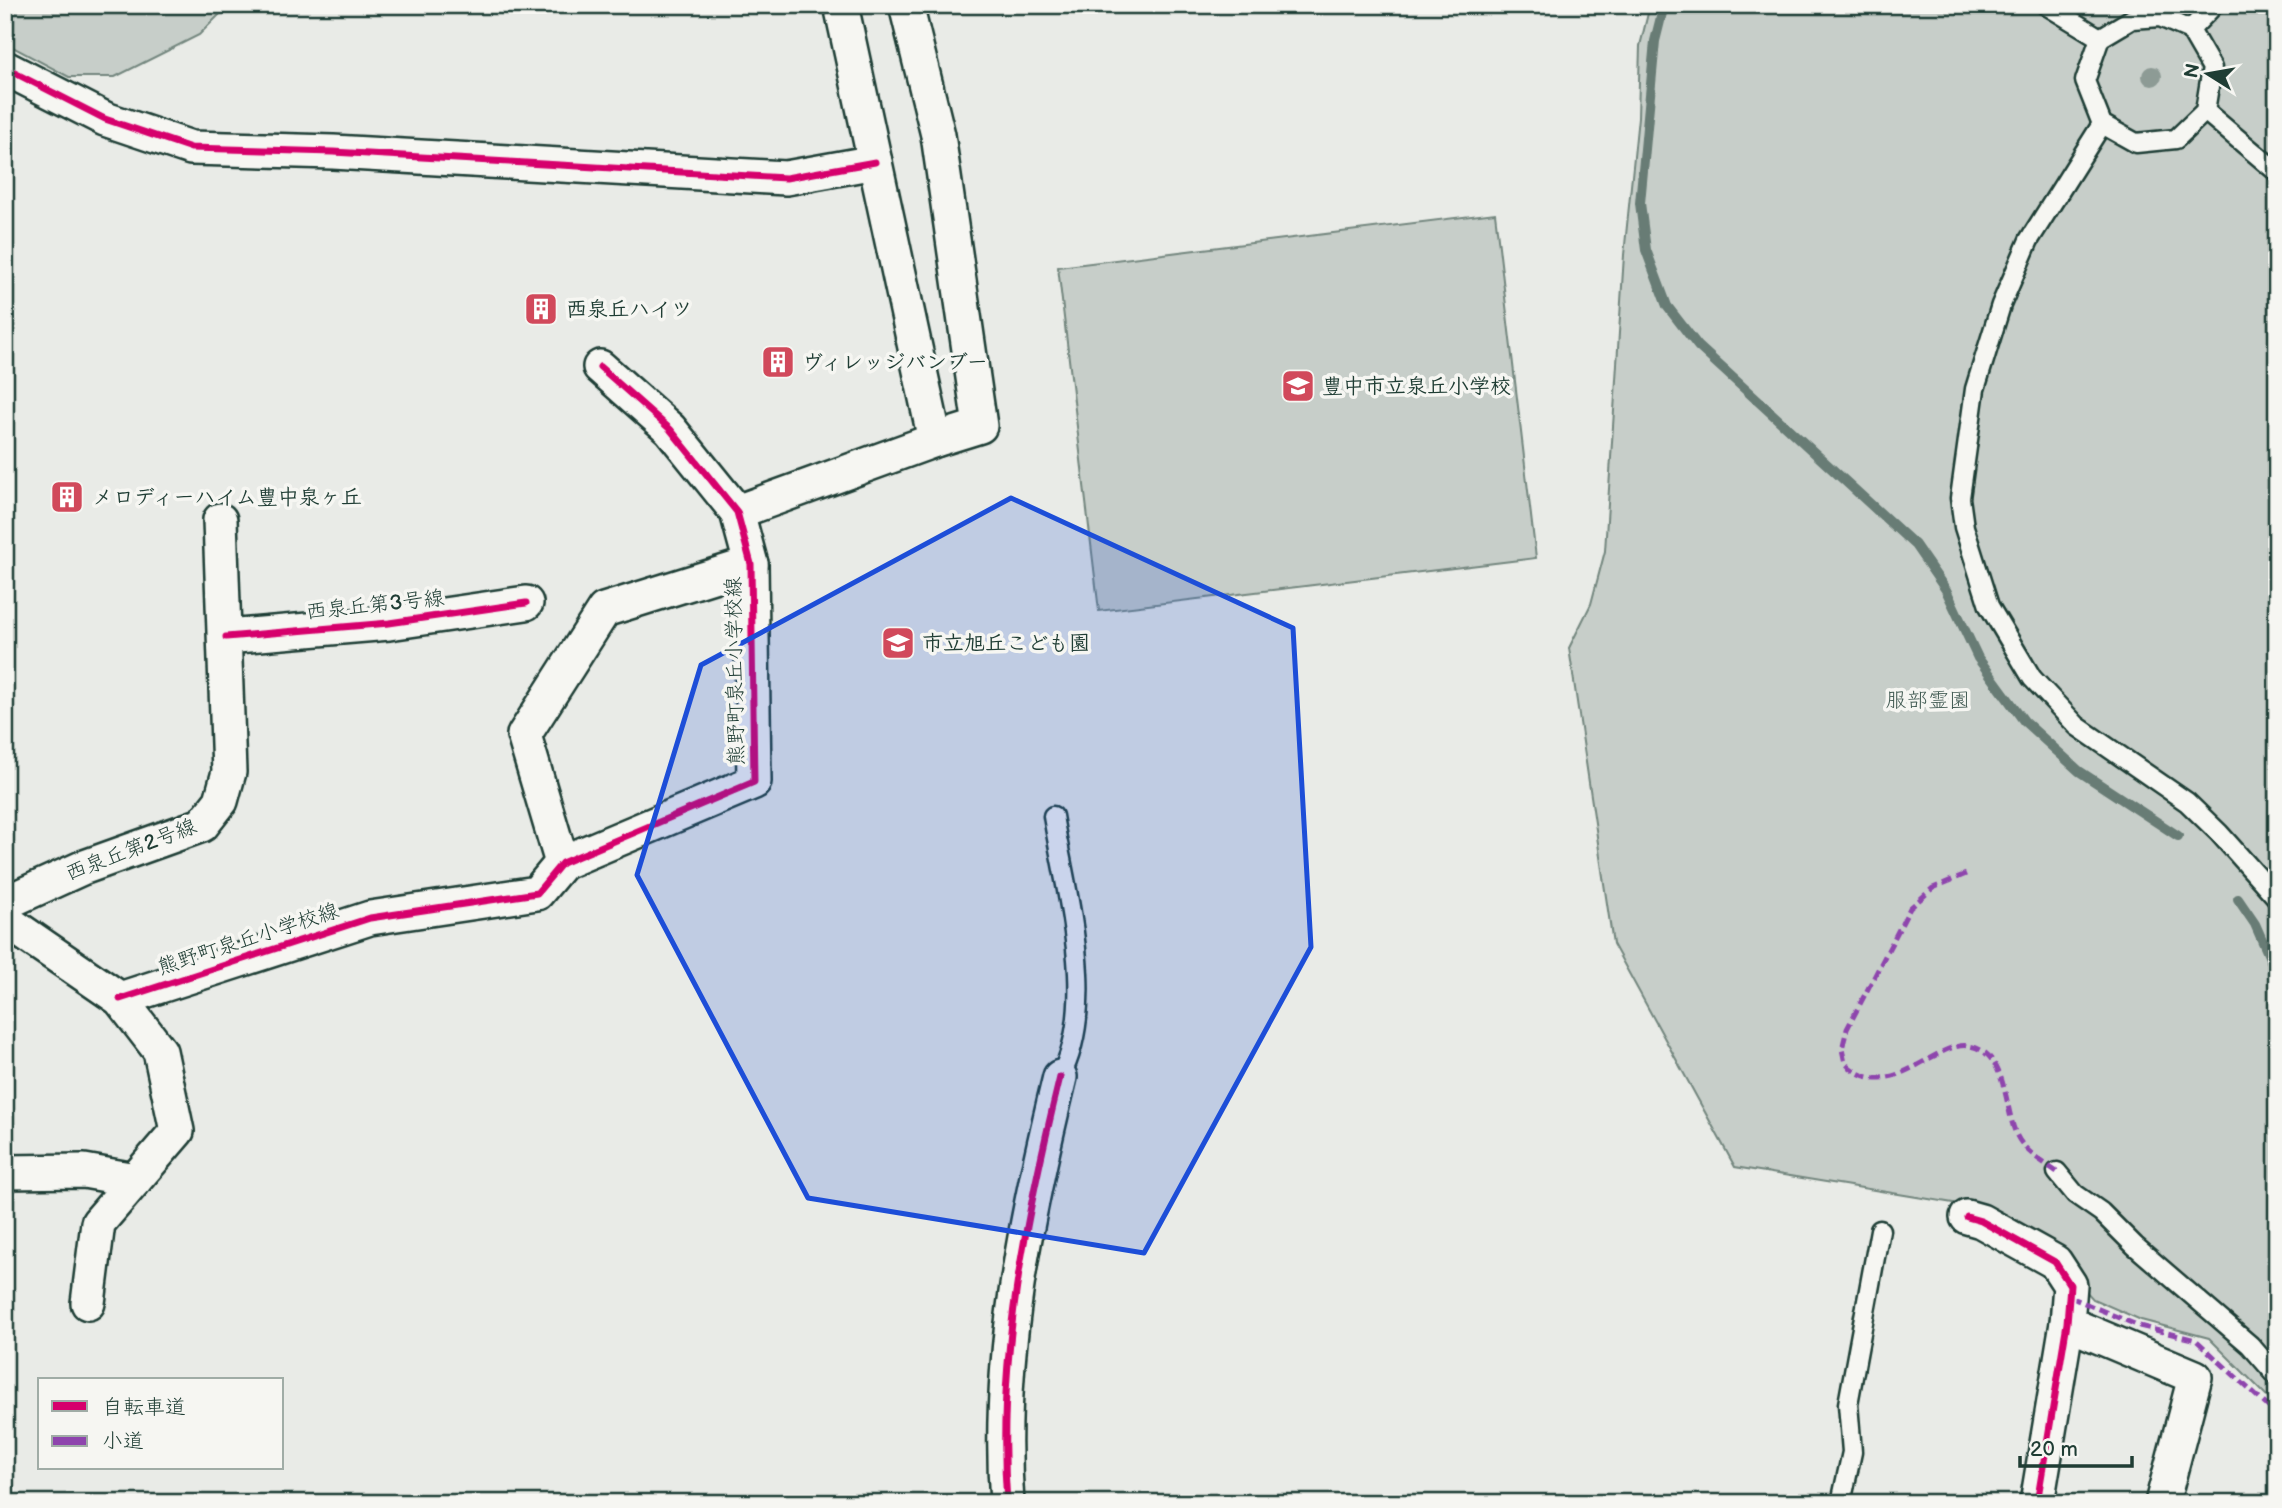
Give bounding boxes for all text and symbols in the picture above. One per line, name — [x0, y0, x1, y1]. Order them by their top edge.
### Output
north arrow — [2174, 38, 2244, 108]
text: N — [2180, 62, 2205, 80]
building icon: 西泉丘ハイツ — [522, 290, 560, 328]
place label: 西泉丘ハイツ — [566, 297, 692, 322]
building icon: ヴィレッジバンブー — [759, 343, 797, 381]
place label: ヴィレッジバンブー — [802, 350, 988, 375]
school or university icon: 豊中市立泉丘小学校 — [1279, 367, 1317, 405]
place label: 豊中市立泉丘小学校 — [1322, 374, 1511, 399]
building icon: メロディーハイム豊中泉ヶ丘 — [48, 478, 86, 516]
place label: メロディーハイム豊中泉ヶ丘 — [92, 485, 362, 510]
street label: 熊野町泉丘小学校線 — [721, 576, 749, 766]
street label: 西泉丘第3号線 — [305, 585, 445, 625]
school or university icon: 市立旭丘こども園 — [879, 624, 917, 662]
place label: 市立旭丘こども園 — [922, 631, 1090, 656]
park label: 服部霊園 — [1886, 688, 1970, 713]
street label: 西泉丘第2号線 — [62, 814, 200, 886]
street label: 熊野町泉丘小学校線 — [154, 898, 342, 980]
legend — [38, 1378, 284, 1470]
text: 自転車道 — [102, 1395, 186, 1420]
scale bar — [2020, 1424, 2132, 1468]
text: 小道 — [102, 1429, 144, 1454]
text: 20 m — [2030, 1437, 2078, 1462]

